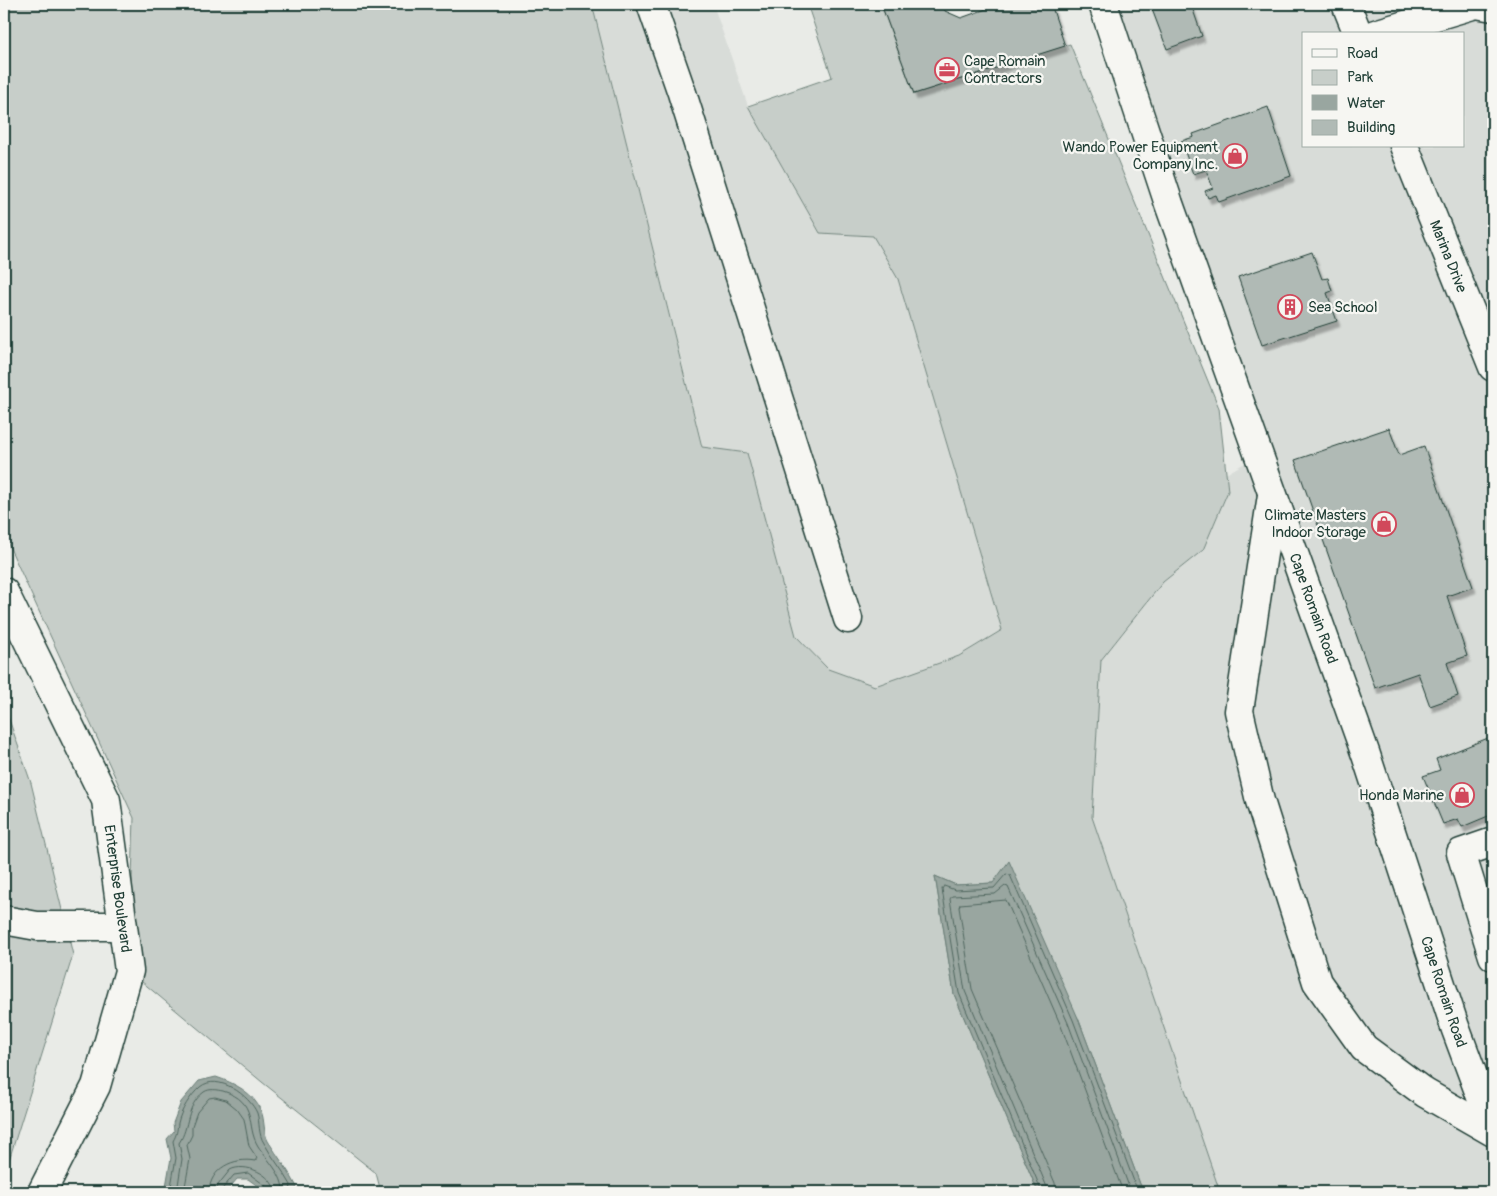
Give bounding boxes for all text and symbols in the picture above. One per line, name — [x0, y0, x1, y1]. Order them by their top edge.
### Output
legend — [1302, 32, 1464, 148]
text: Road — [1347, 44, 1378, 63]
place label: Cape Romain Contractors — [964, 52, 1046, 88]
office icon: Cape Romain Contractors — [934, 57, 960, 83]
text: Park — [1347, 68, 1374, 87]
text: Water — [1347, 94, 1386, 113]
text: Building — [1347, 118, 1395, 137]
place label: Wando Power Equipment Company Inc. — [1063, 138, 1219, 174]
shop icon: Wando Power Equipment Company Inc. — [1222, 143, 1248, 169]
street label: Marina Drive — [1425, 217, 1472, 296]
building icon: Sea School — [1277, 294, 1303, 320]
place label: Sea School — [1308, 298, 1377, 317]
place label: Climate Masters Indoor Storage — [1264, 506, 1367, 542]
shop icon: Climate Masters Indoor Storage — [1371, 511, 1397, 537]
street label: Cape Romain Road — [1285, 551, 1342, 666]
shop icon: Honda Marine — [1449, 782, 1475, 808]
place label: Honda Marine — [1359, 786, 1445, 805]
street label: Enterprise Boulevard — [100, 823, 136, 954]
street label: Cape Romain Road — [1416, 934, 1471, 1050]

